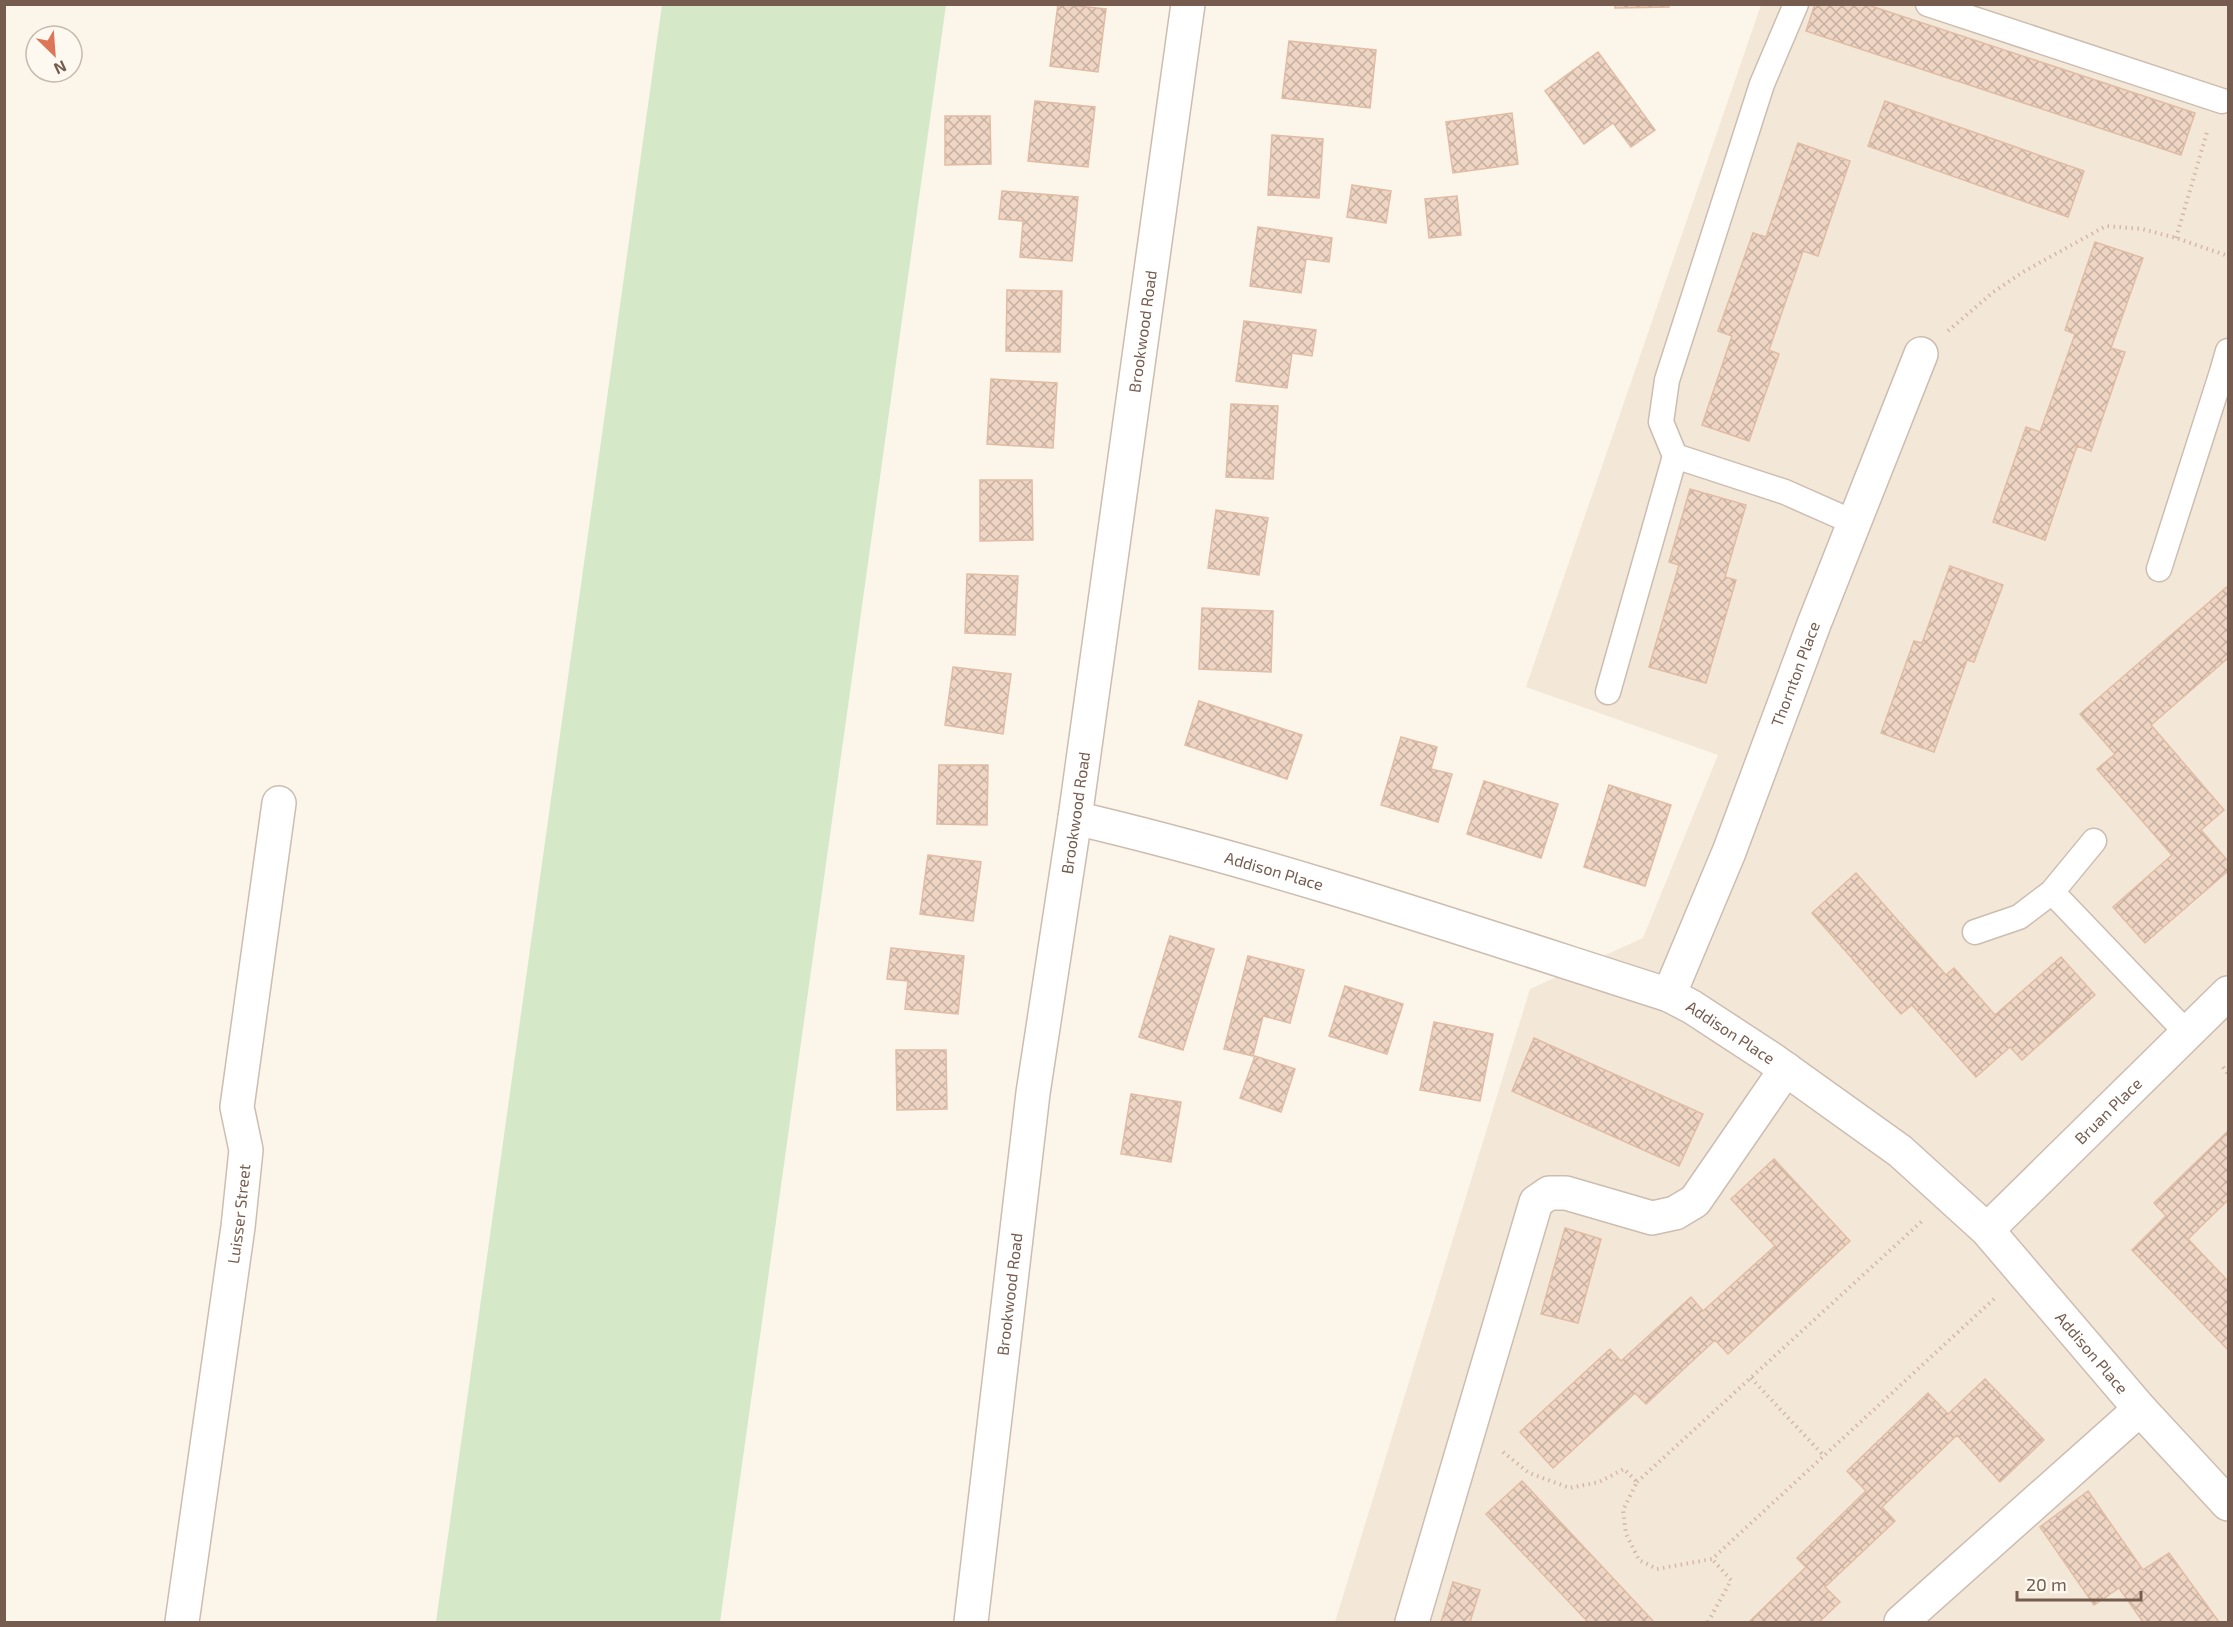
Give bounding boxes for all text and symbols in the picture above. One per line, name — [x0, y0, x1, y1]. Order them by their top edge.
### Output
north arrow — [24, 24, 84, 84]
text: N — [51, 57, 70, 79]
street label: Brookwood Road — [1124, 269, 1160, 394]
street label: Thornton Place — [1767, 619, 1823, 729]
street label: Brookwood Road — [1057, 750, 1093, 875]
street label: Addison Place — [1223, 847, 1326, 894]
street label: Addison Place — [1683, 996, 1779, 1068]
street label: Bruan Place — [2070, 1073, 2145, 1148]
street label: Luisser Street — [223, 1163, 253, 1265]
street label: Brookwood Road — [992, 1232, 1026, 1357]
street label: Addison Place — [2052, 1308, 2133, 1397]
scale bar — [2017, 1564, 2142, 1602]
text: 20 m — [2026, 1573, 2067, 1595]

